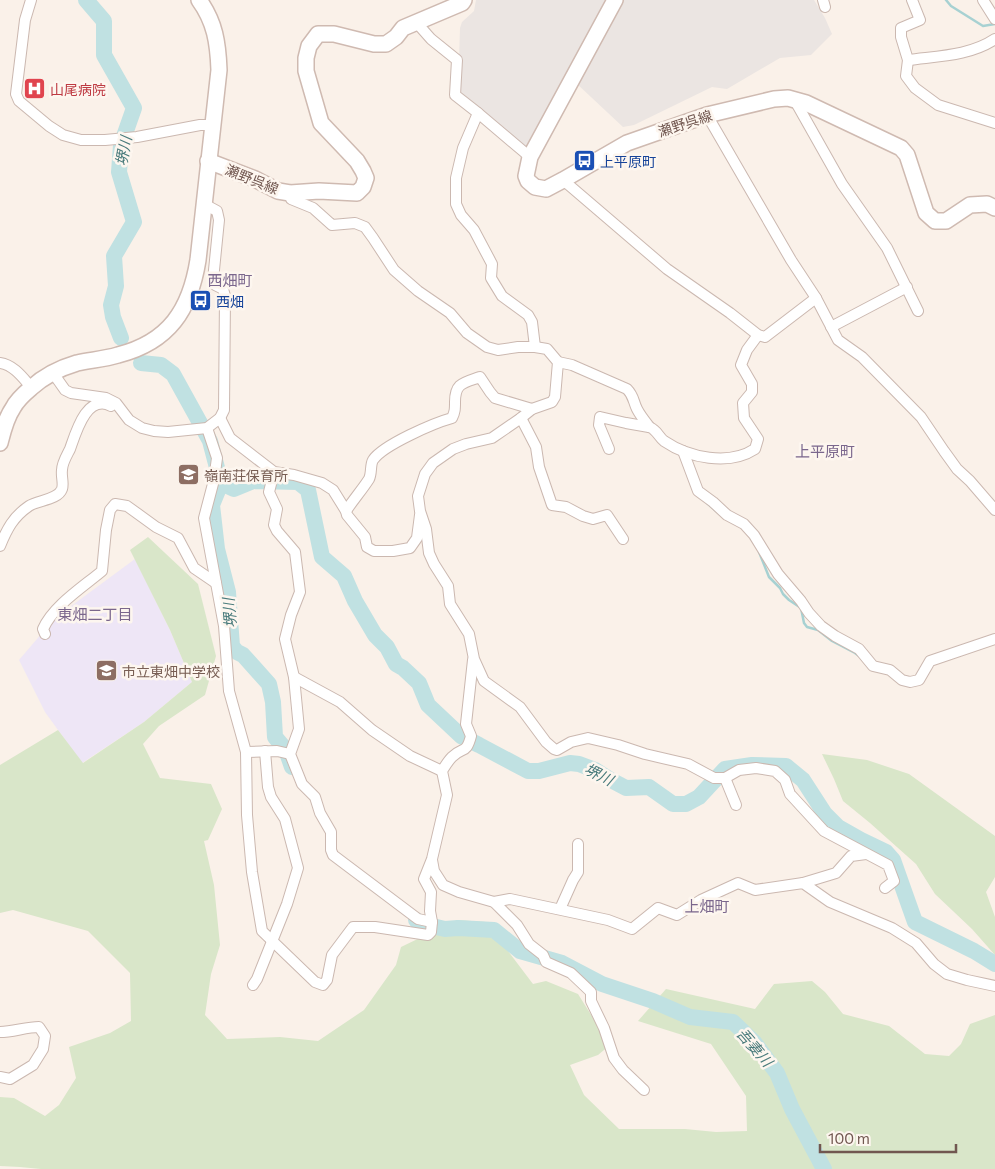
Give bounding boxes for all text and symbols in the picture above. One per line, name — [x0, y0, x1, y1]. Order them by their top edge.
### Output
hospital icon: 山尾病院 — [22, 77, 46, 101]
place label: 山尾病院 — [50, 81, 106, 98]
street label: 瀬野呉線 — [656, 106, 714, 140]
water label: 堺川 — [112, 133, 135, 167]
bus stop icon: 上平原町 — [572, 149, 596, 173]
place label: 上平原町 — [600, 153, 656, 170]
street label: 瀬野呉線 — [223, 161, 281, 197]
district label: 西畑町 — [207, 271, 253, 289]
bus stop icon: 西畑 — [188, 289, 212, 313]
place label: 西畑 — [216, 293, 244, 310]
district label: 上平原町 — [795, 442, 855, 460]
school or university icon: 嶺南荘保育所 — [176, 463, 200, 487]
place label: 嶺南荘保育所 — [204, 467, 288, 484]
water label: 堺川 — [219, 595, 239, 629]
district label: 東畑二丁目 — [57, 605, 133, 623]
school or university icon: 市立東畑中学校 — [94, 659, 118, 683]
place label: 市立東畑中学校 — [122, 663, 220, 680]
water label: 堺川 — [582, 759, 618, 790]
district label: 上畑町 — [684, 897, 730, 915]
water label: 吾妻川 — [733, 1024, 778, 1071]
scale bar — [820, 1122, 956, 1154]
text: 100 m — [828, 1129, 870, 1147]

